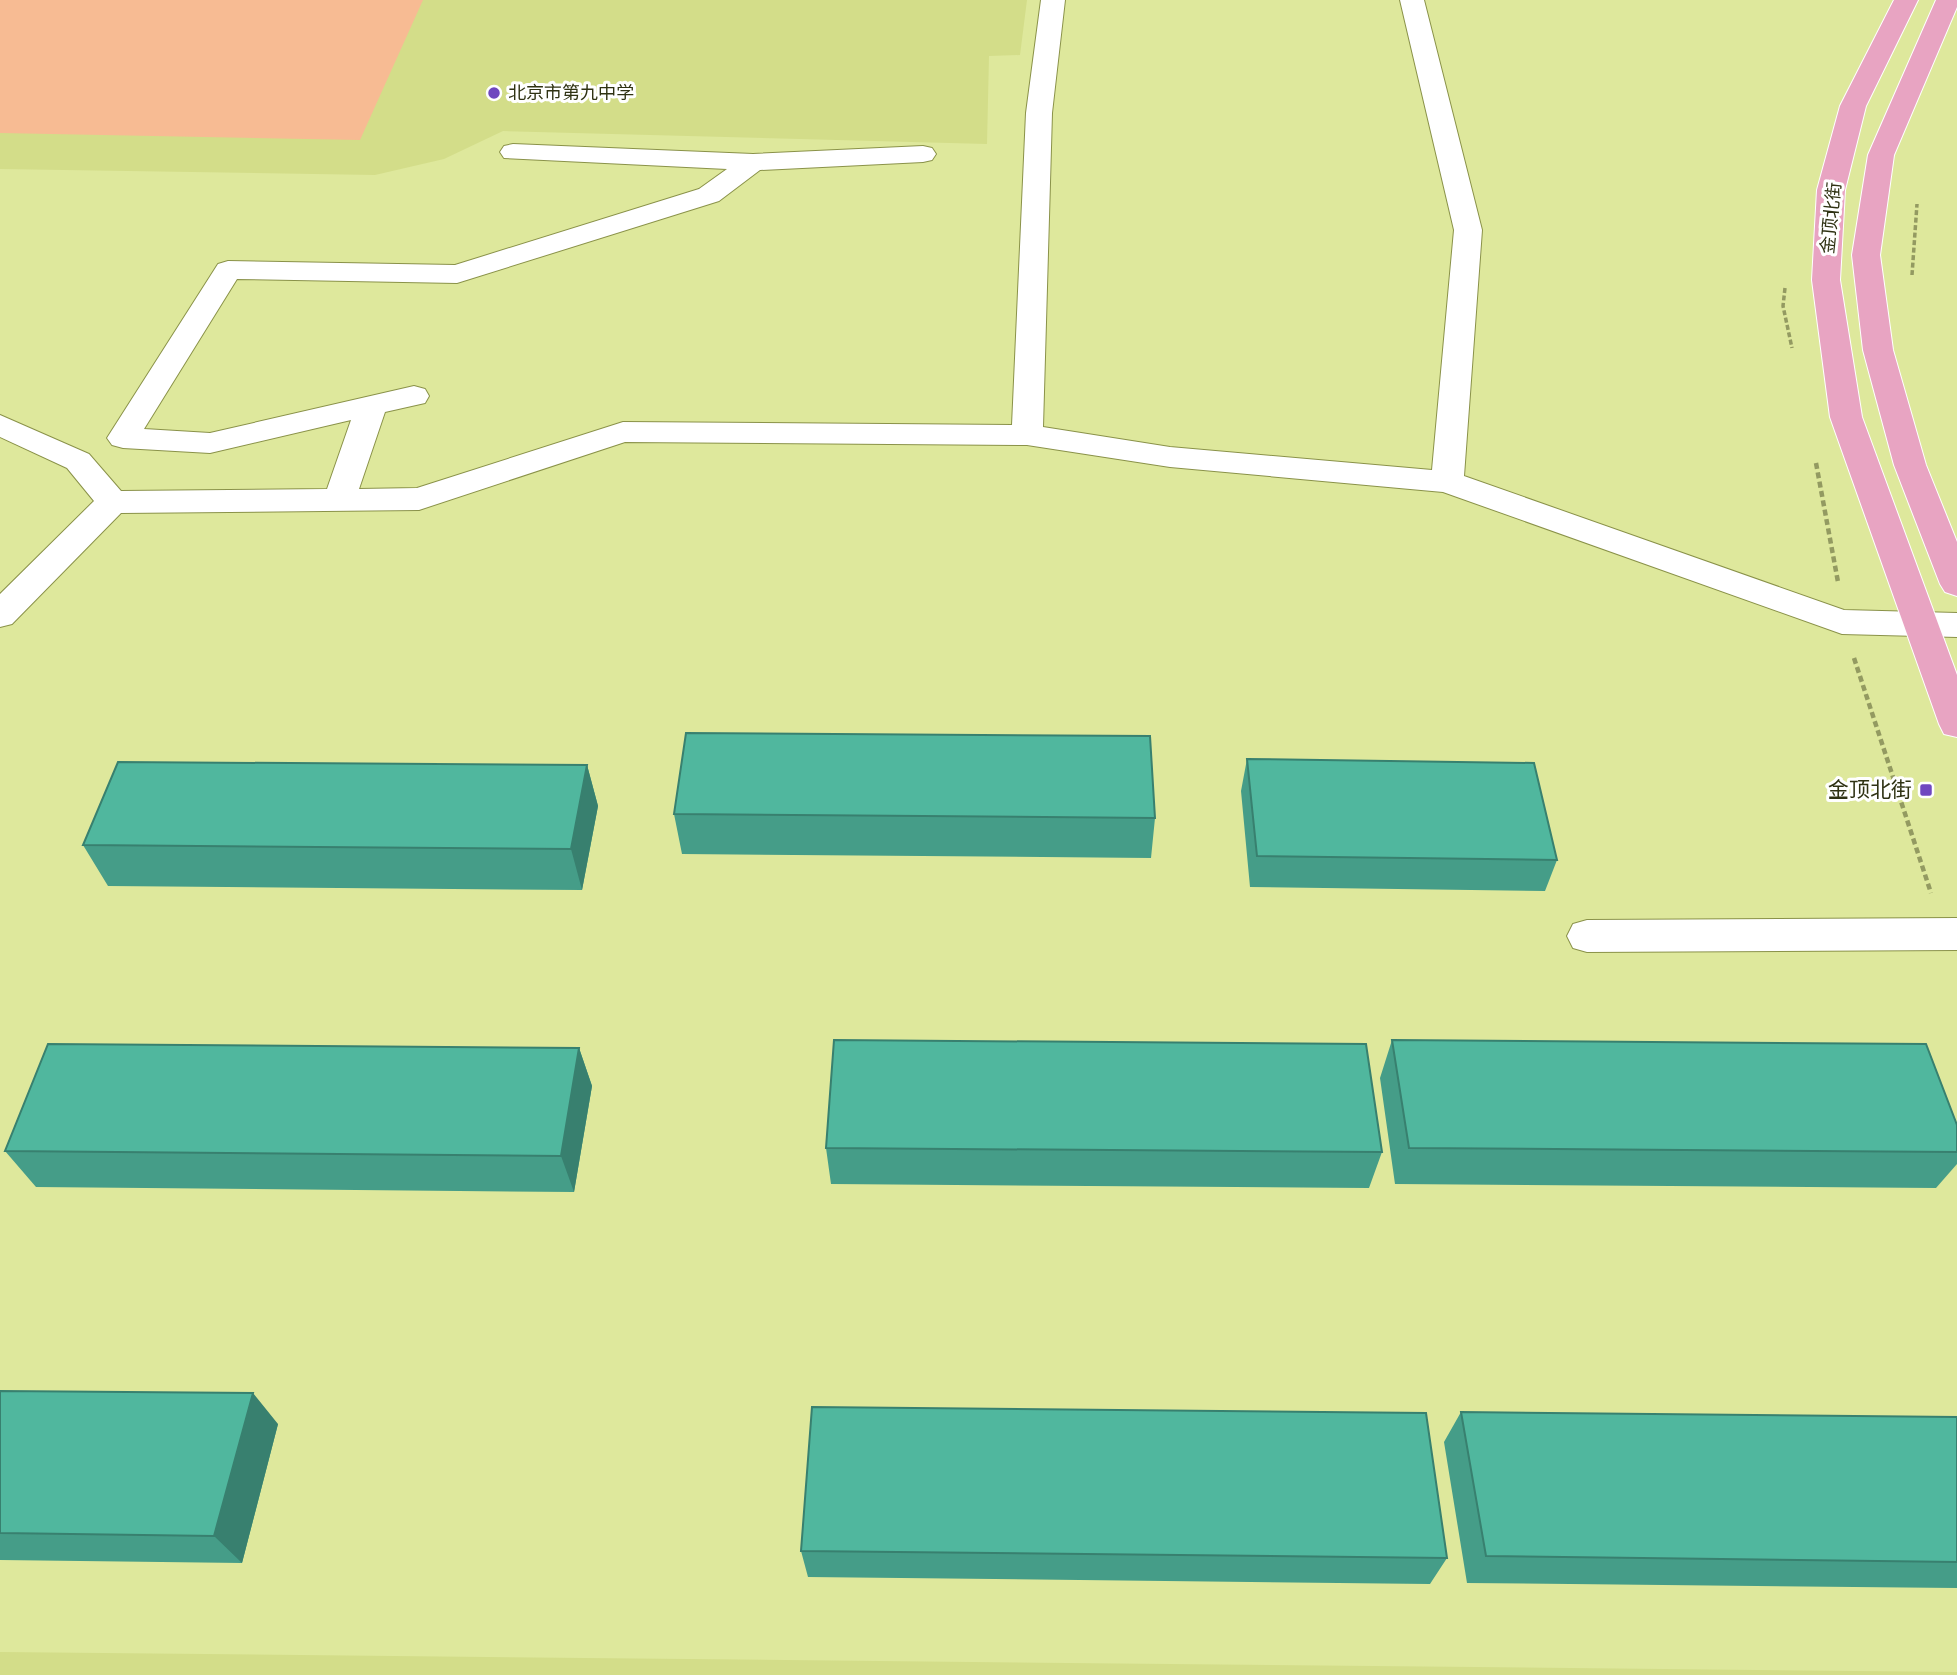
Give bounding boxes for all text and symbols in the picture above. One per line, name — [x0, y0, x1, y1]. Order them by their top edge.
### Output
place label: 北京市第九中学 — [508, 80, 634, 104]
marker: 北京市第九中学 — [486, 85, 502, 101]
street label: 金顶北街 — [1814, 181, 1846, 255]
place label: 金顶北街 — [1828, 775, 1912, 803]
marker: 金顶北街 — [1918, 782, 1934, 798]

